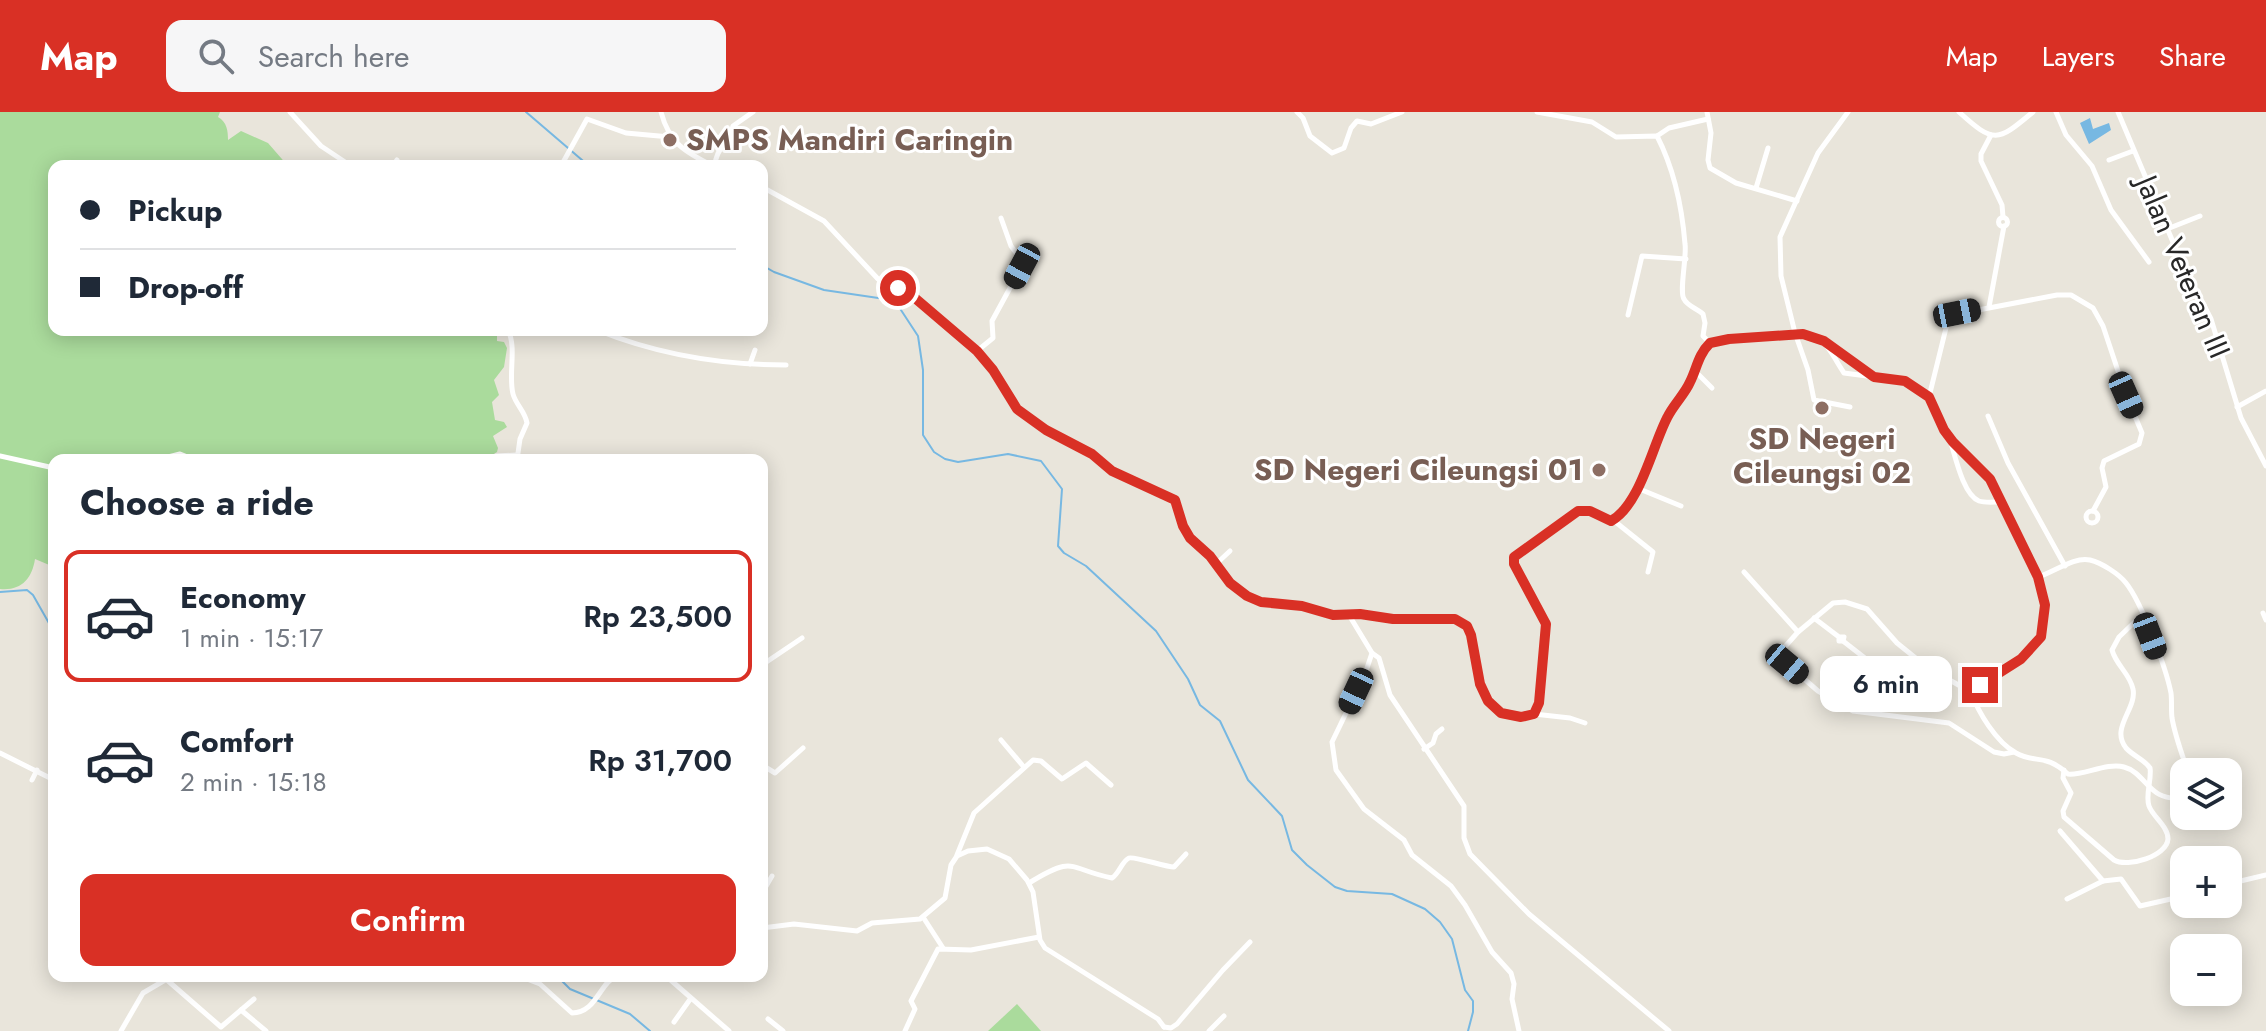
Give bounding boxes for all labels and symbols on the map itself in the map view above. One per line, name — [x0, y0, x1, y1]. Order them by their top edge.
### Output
place label: SMPS Mandiri Caringin — [686, 118, 1013, 161]
marker: SMPS Mandiri Caringin — [661, 131, 679, 149]
street label: Jalan Veteran III — [2124, 165, 2241, 365]
car — [1000, 239, 1044, 293]
route start — [880, 270, 916, 306]
car — [1931, 297, 1983, 329]
car — [2105, 368, 2147, 422]
marker: SD Negeri Cileungsi 02 — [1813, 399, 1831, 417]
place label: SD Negeri Cileungsi 02 — [1733, 417, 1911, 494]
place label: SD Negeri Cileungsi 01 — [1254, 448, 1583, 491]
marker: SD Negeri Cileungsi 01 — [1590, 461, 1608, 479]
car — [2130, 609, 2170, 663]
car — [1761, 639, 1813, 689]
callout: 6 min — [1820, 657, 1952, 713]
car — [1335, 664, 1377, 718]
route end — [1962, 667, 1998, 703]

